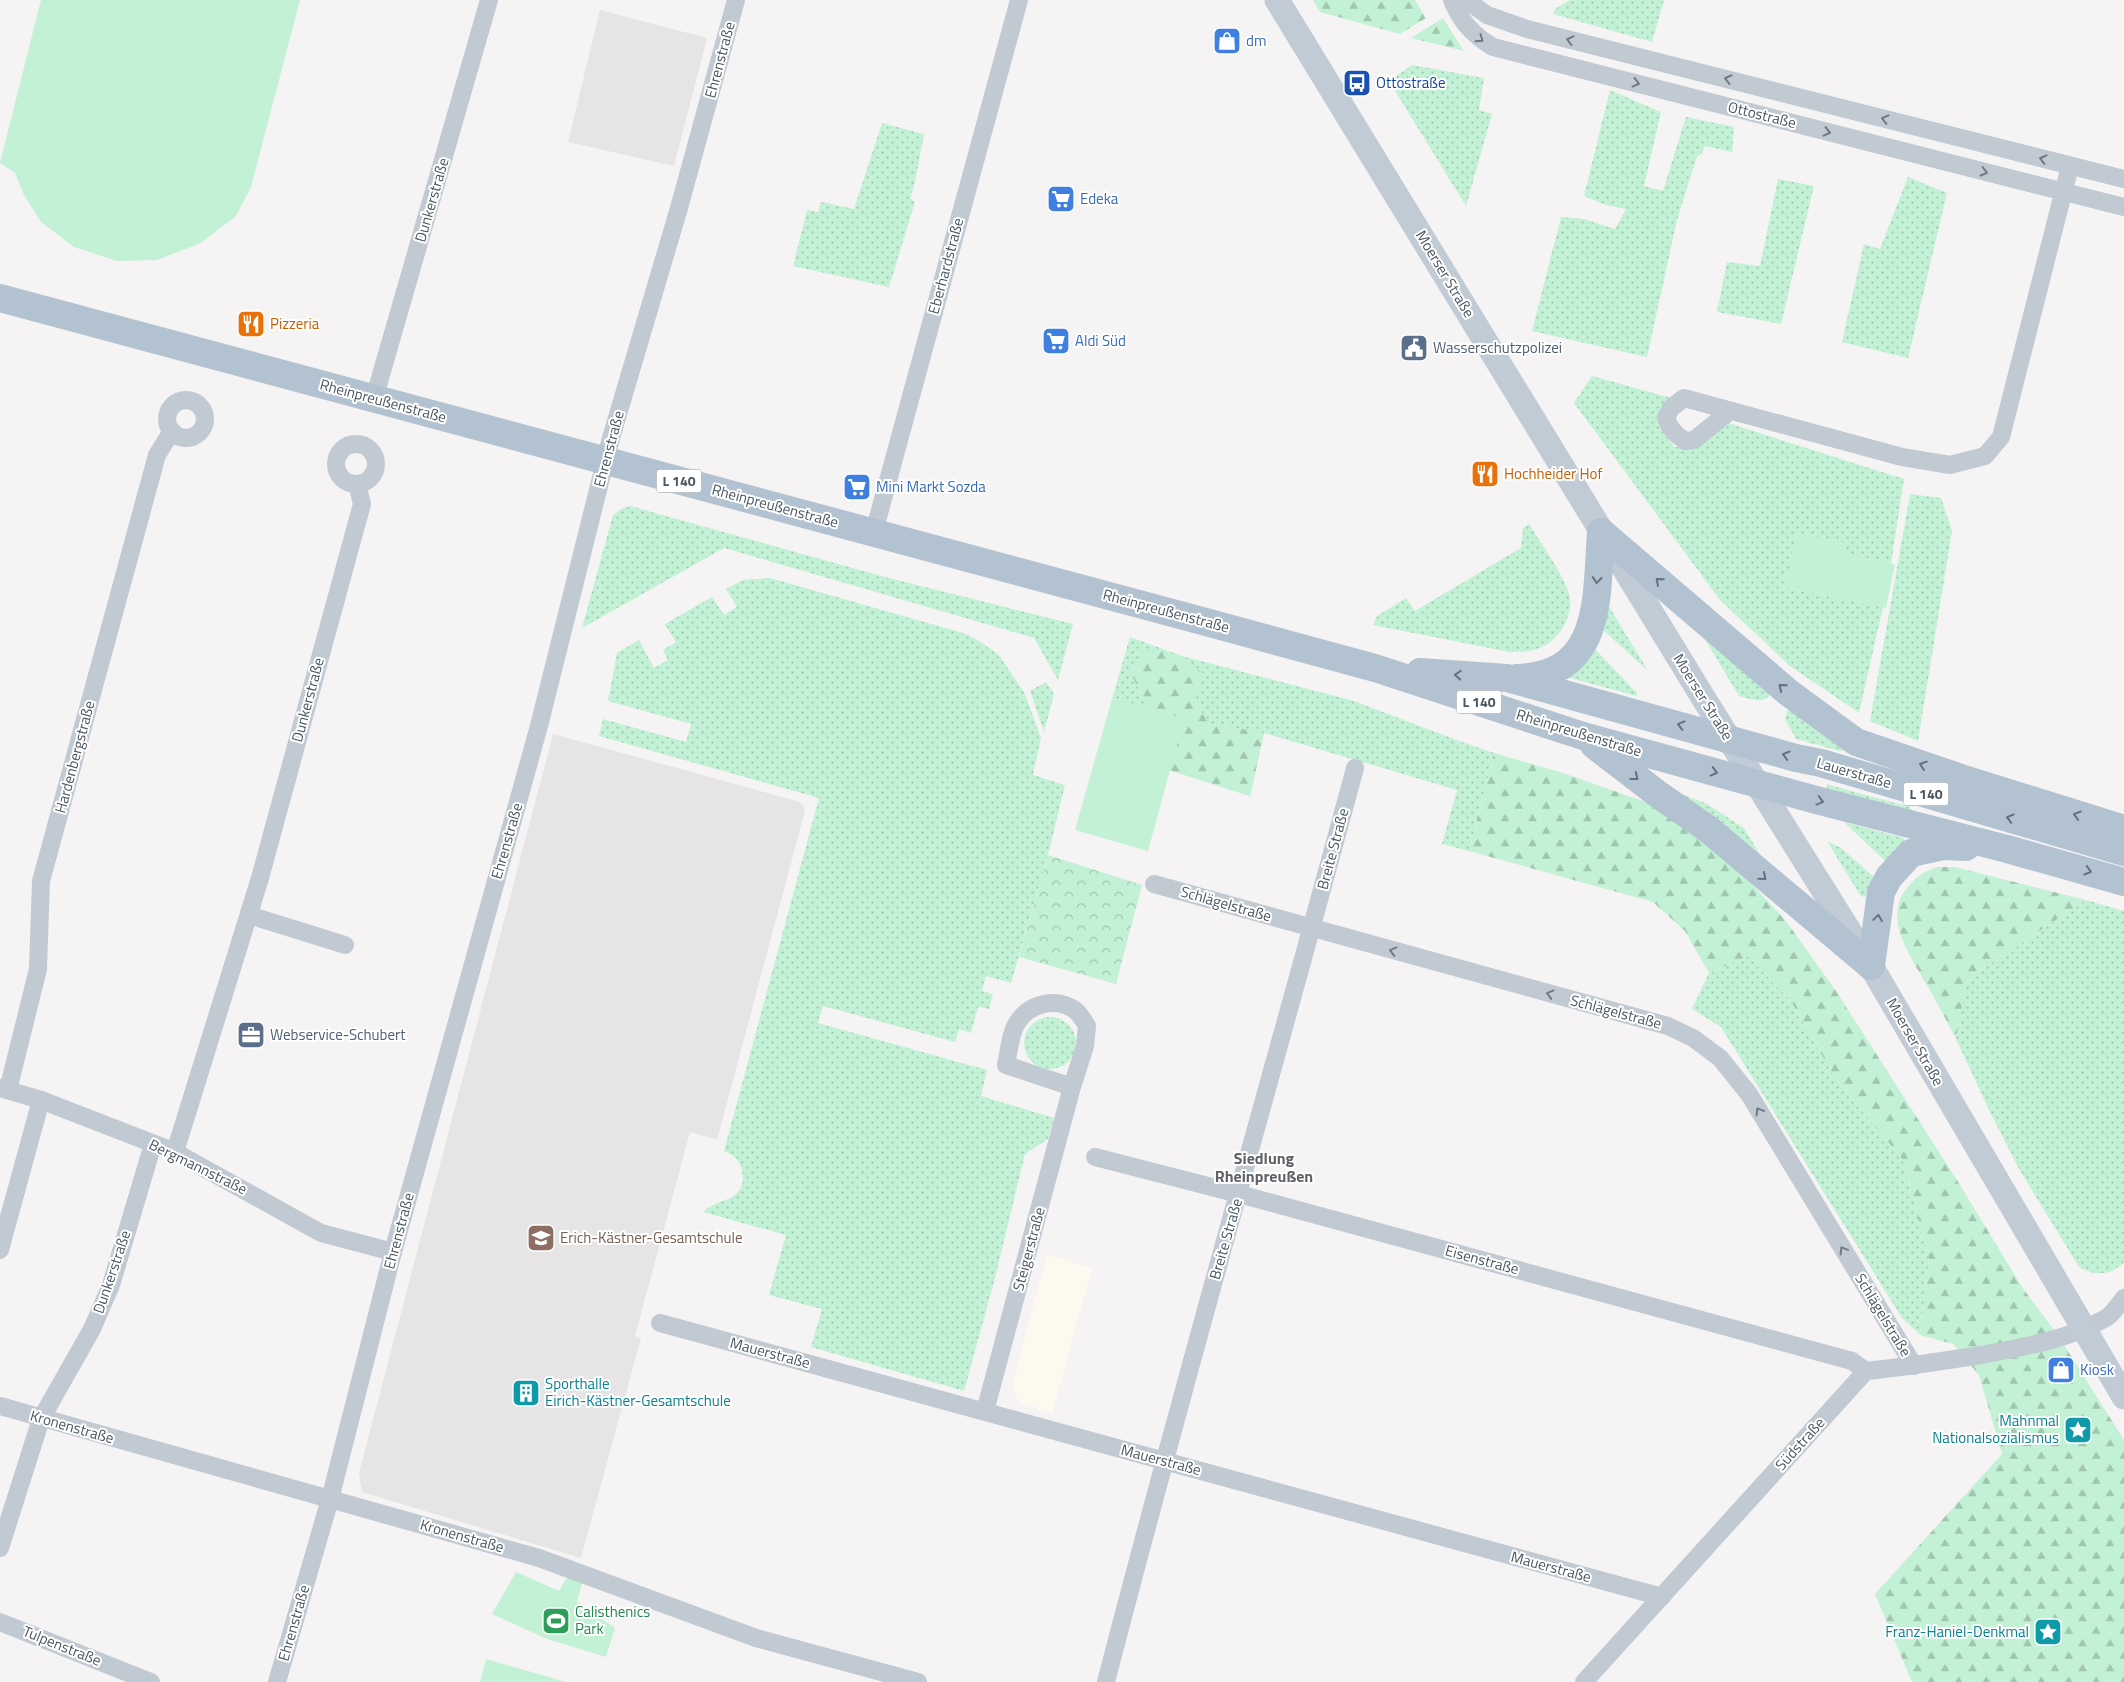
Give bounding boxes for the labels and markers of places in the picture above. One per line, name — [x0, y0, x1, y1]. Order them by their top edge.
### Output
shop icon: dm — [1212, 26, 1242, 56]
place label: dm — [1246, 29, 1266, 52]
bus stop icon: Ottostraße — [1342, 68, 1372, 98]
place label: Ottostraße — [1376, 71, 1445, 94]
supermarket icon: Edeka — [1046, 184, 1076, 214]
place label: Edeka — [1080, 187, 1119, 210]
restaurant icon: Pizzeria — [236, 309, 266, 339]
place label: Pizzeria — [270, 312, 320, 335]
supermarket icon: Aldi Süd — [1041, 326, 1071, 356]
place label: Aldi Süd — [1075, 329, 1126, 352]
public building icon: Wasserschutzpolizei — [1399, 333, 1429, 363]
place label: Wasserschutzpolizei — [1433, 336, 1562, 359]
restaurant icon: Hochheider Hof — [1470, 459, 1500, 489]
place label: Hochheider Hof — [1504, 462, 1602, 485]
supermarket icon: Mini Markt Sozda — [842, 472, 872, 502]
place label: Mini Markt Sozda — [876, 475, 986, 498]
office icon: Webservice-Schubert — [236, 1020, 266, 1050]
place label: Webservice-Schubert — [270, 1023, 406, 1046]
school or university icon: Erich-Kästner-Gesamtschule — [526, 1223, 556, 1253]
place label: Erich-Kästner-Gesamtschule — [560, 1226, 743, 1249]
shop icon: Kiosk — [2046, 1355, 2076, 1385]
place label: Kiosk — [2080, 1358, 2114, 1381]
place label: Sporthalle Eirich-Kästner-Gesamtschule — [545, 1372, 731, 1412]
building icon: Sporthalle Eirich-Kästner-Gesamtschule — [511, 1378, 541, 1408]
place label: Mahnmal Nationalsozialismus — [1932, 1409, 2059, 1449]
place icon: Mahnmal Nationalsozialismus — [2063, 1415, 2093, 1445]
place label: Calisthenics Park — [575, 1600, 650, 1640]
sports icon: Calisthenics Park — [541, 1606, 571, 1636]
place icon: Franz-Haniel-Denkmal — [2033, 1617, 2063, 1647]
place label: Franz-Haniel-Denkmal — [1885, 1620, 2029, 1643]

